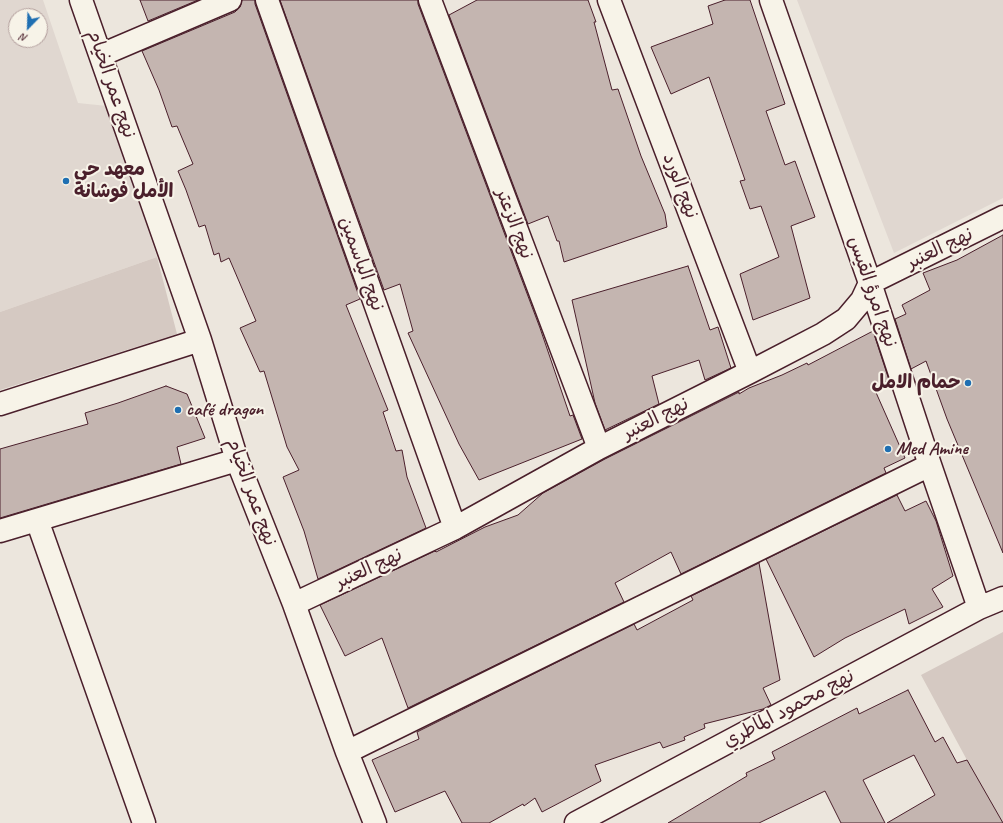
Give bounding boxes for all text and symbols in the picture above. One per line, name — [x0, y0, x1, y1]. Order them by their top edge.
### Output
north arrow — [8, 8, 48, 48]
street label: نهج عمر الخيام — [82, 27, 140, 141]
text: N — [18, 30, 30, 46]
street label: نهج الورد — [657, 150, 703, 222]
place label: معهد حي الأمل فوشانة — [74, 159, 173, 203]
marker: معهد حي الأمل فوشانة — [61, 176, 71, 186]
street label: نهج الزعتر — [490, 186, 538, 262]
street label: نهج الياسمين — [333, 214, 389, 314]
street label: نهج العنبر — [903, 223, 977, 275]
street label: نهج امرؤ القيس — [842, 234, 902, 350]
place label: حمام الامل — [872, 372, 960, 394]
marker: حمام الامل — [963, 378, 973, 388]
street label: نهج العنبر — [619, 393, 693, 445]
place label: café dragon — [186, 399, 263, 421]
marker: café dragon — [173, 405, 183, 415]
street label: نهج عمر الخيام — [221, 435, 281, 549]
place label: Med Amine — [896, 438, 968, 460]
marker: Med Amine — [883, 444, 893, 454]
street label: نهج العنبر — [332, 544, 406, 594]
street label: نهج محمود الماطري — [719, 665, 859, 753]

